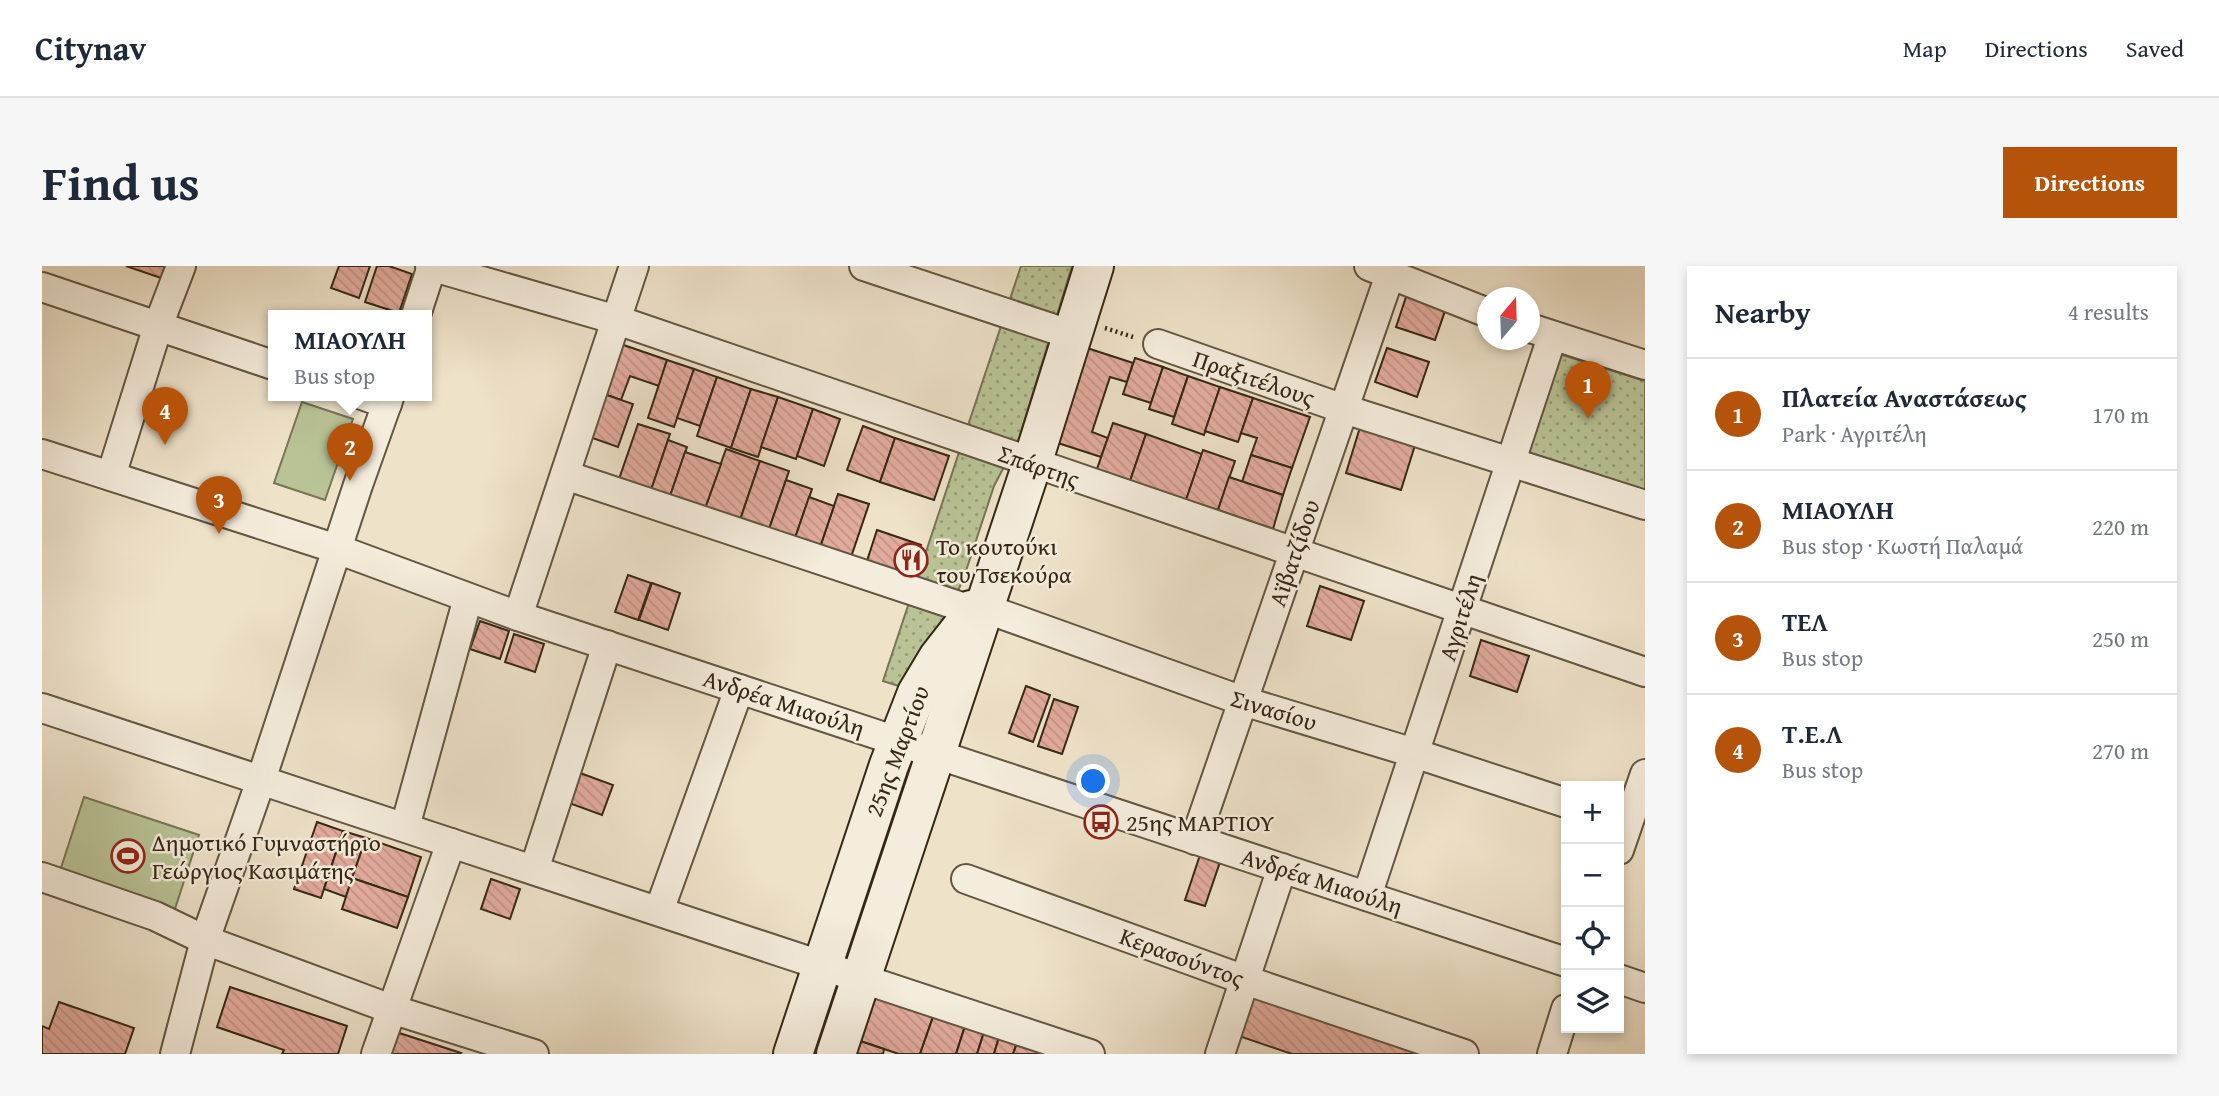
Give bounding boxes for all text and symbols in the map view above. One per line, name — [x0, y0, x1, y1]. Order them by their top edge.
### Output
text: Citynav — [35, 24, 146, 72]
text: Map — [1903, 31, 1947, 66]
text: Directions — [1985, 31, 2088, 66]
text: Saved — [2126, 31, 2184, 66]
text: Find us — [42, 146, 200, 218]
button: Directions — [2003, 147, 2177, 218]
north arrow — [1477, 287, 1540, 350]
text: Nearby — [1715, 290, 1811, 334]
text: 4 results — [2068, 295, 2149, 328]
popup — [268, 310, 432, 401]
text: ΜΙΑΟΥΛΗ — [294, 320, 406, 359]
street label: Πραξιτέλους — [1188, 341, 1320, 415]
text: Bus stop — [294, 359, 375, 392]
pin: 1 — [1565, 361, 1611, 419]
text: Πλατεία Αναστάσεως — [1782, 378, 2027, 417]
pin: 4 — [142, 387, 188, 445]
text: 1 — [1732, 398, 1744, 431]
text: 170 m — [2092, 398, 2149, 431]
text: Park · Αγριτέλη — [1782, 417, 1927, 450]
pin: 2 — [327, 423, 373, 481]
street label: Σπάρτης — [994, 436, 1084, 496]
pin: 3 — [196, 476, 242, 534]
text: ΜΙΑΟΥΛΗ — [1782, 490, 1894, 529]
street label: Αϊβατζίδου — [1259, 495, 1329, 611]
text: 2 — [1732, 510, 1744, 543]
text: 220 m — [2092, 510, 2149, 543]
place label: Το κουτούκι του Τσεκούρα — [936, 529, 1072, 592]
text: Bus stop · Κωστή Παλαμά — [1782, 529, 2024, 562]
restaurant icon: Το κουτούκι του Τσεκούρα — [892, 541, 930, 579]
street label: Αγριτέλη — [1429, 569, 1491, 665]
text: ΤΕΛ — [1782, 602, 1828, 641]
text: 3 — [1732, 622, 1744, 655]
text: 250 m — [2092, 622, 2149, 655]
text: Bus stop — [1782, 641, 1863, 674]
street label: Ανδρέα Μιαούλη — [699, 660, 869, 746]
street label: 25ης Μαρτίου — [856, 680, 938, 822]
street label: Σινασίου — [1227, 680, 1321, 740]
text: Τ.Ε.Λ — [1782, 714, 1843, 753]
text: 4 — [1732, 734, 1744, 767]
text: 270 m — [2092, 734, 2149, 767]
text: Bus stop — [1782, 753, 1863, 786]
your location — [1076, 764, 1110, 798]
map controls — [1561, 781, 1624, 1033]
button: + — [1561, 781, 1624, 844]
bus stop icon: 25ης ΜΑΡΤΙΟΥ — [1082, 803, 1120, 841]
place label: 25ης ΜΑΡΤΙΟΥ — [1126, 805, 1275, 840]
place label: Δημοτικό Γυμναστήριο Γεώργιος Κασιμάτης — [152, 825, 381, 888]
sports icon: Δημοτικό Γυμναστήριο Γεώργιος Κασιμάτης — [109, 837, 147, 875]
street label: Ανδρέα Μιαούλη — [1237, 838, 1407, 924]
button: − — [1561, 844, 1624, 907]
button: locate — [1561, 907, 1624, 970]
street label: Κερασούντος — [1115, 918, 1249, 996]
button: layers — [1561, 970, 1624, 1033]

